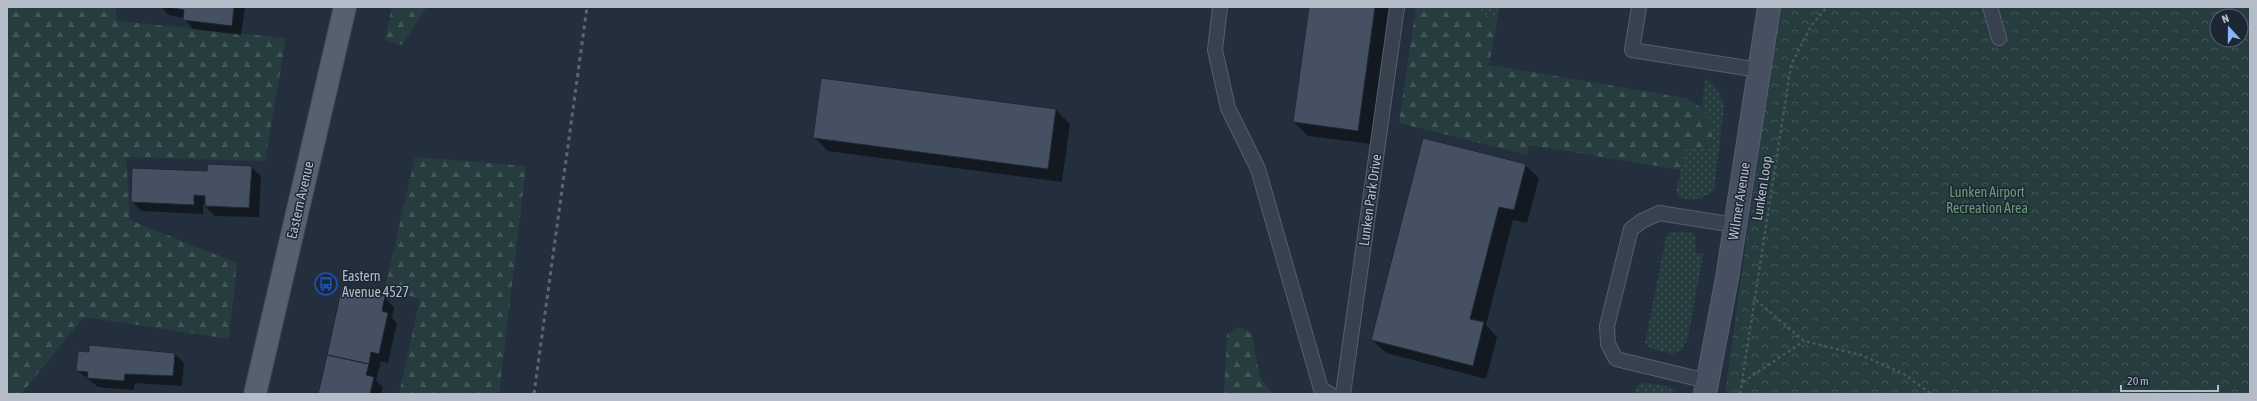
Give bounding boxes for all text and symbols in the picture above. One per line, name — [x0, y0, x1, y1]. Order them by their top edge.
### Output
north arrow — [2209, 8, 2249, 48]
text: N — [2220, 12, 2231, 25]
street label: Lunken Park Drive — [1356, 153, 1384, 247]
street label: Lunken Loop — [1749, 154, 1775, 221]
street label: Eastern Avenue — [283, 160, 317, 240]
street label: Wilmer Avenue — [1725, 161, 1753, 241]
park label: Lunken Airport Recreation Area — [1946, 184, 2028, 216]
place label: Eastern Avenue 4527 — [342, 268, 409, 300]
bus stop icon: Eastern Avenue 4527 — [313, 271, 339, 297]
scale bar — [2121, 367, 2218, 393]
text: 20 m — [2127, 374, 2149, 388]

